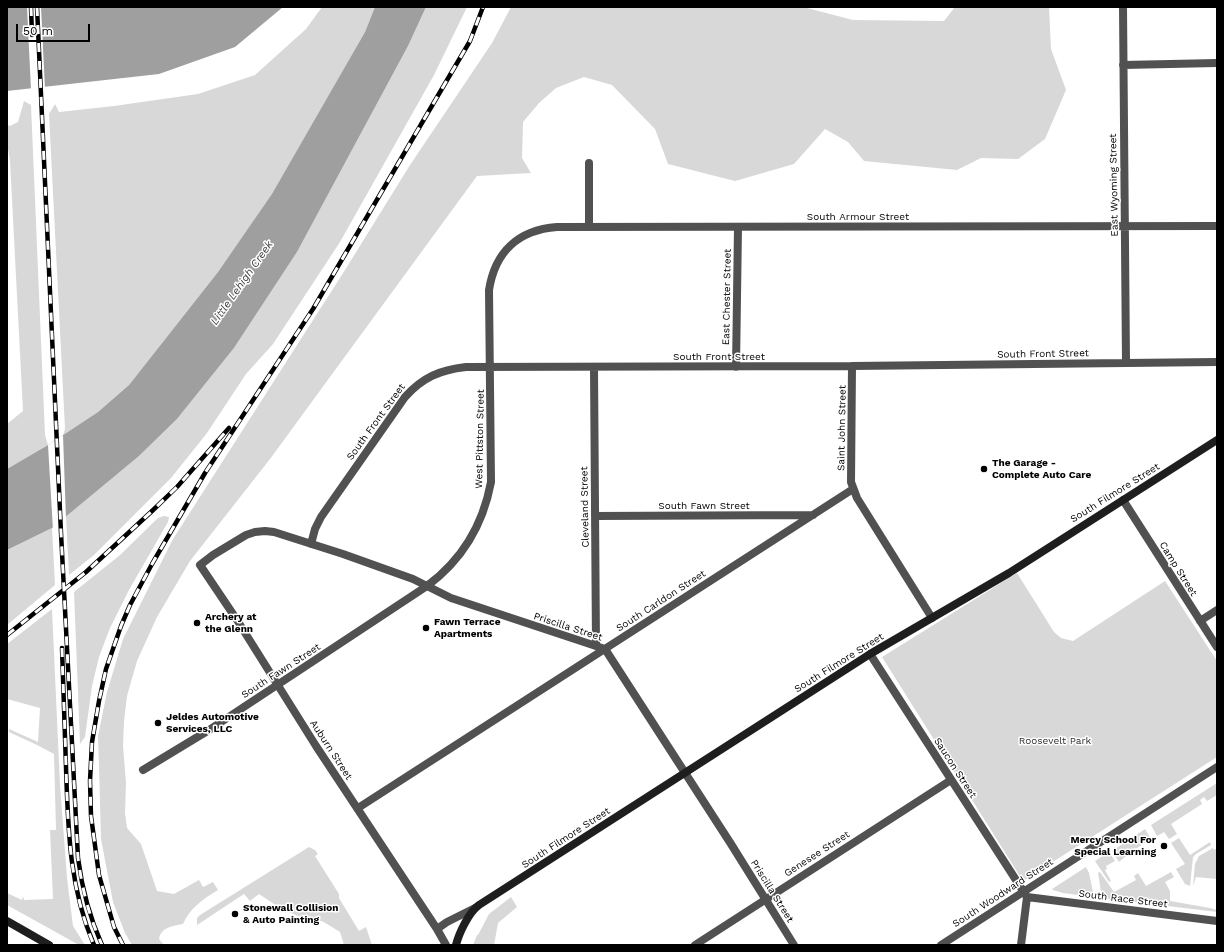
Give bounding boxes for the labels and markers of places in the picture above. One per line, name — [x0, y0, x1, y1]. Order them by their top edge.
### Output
place label: The Garage - Complete Auto Care — [992, 457, 1091, 480]
marker: The Garage - Complete Auto Care — [979, 464, 989, 474]
place label: Archery at the Glenn — [205, 611, 256, 634]
place label: Fawn Terrace Apartments — [434, 616, 500, 640]
marker: Archery at the Glenn — [192, 618, 202, 628]
marker: Fawn Terrace Apartments — [421, 623, 431, 633]
place label: Jeldes Automotive Services, LLC — [166, 711, 259, 734]
marker: Jeldes Automotive Services, LLC — [153, 718, 163, 728]
place label: Mercy School For Special Learning — [1070, 834, 1156, 858]
marker: Mercy School For Special Learning — [1159, 841, 1169, 851]
place label: Stonewall Collision & Auto Painting — [243, 902, 338, 926]
marker: Stonewall Collision & Auto Painting — [230, 909, 240, 919]

